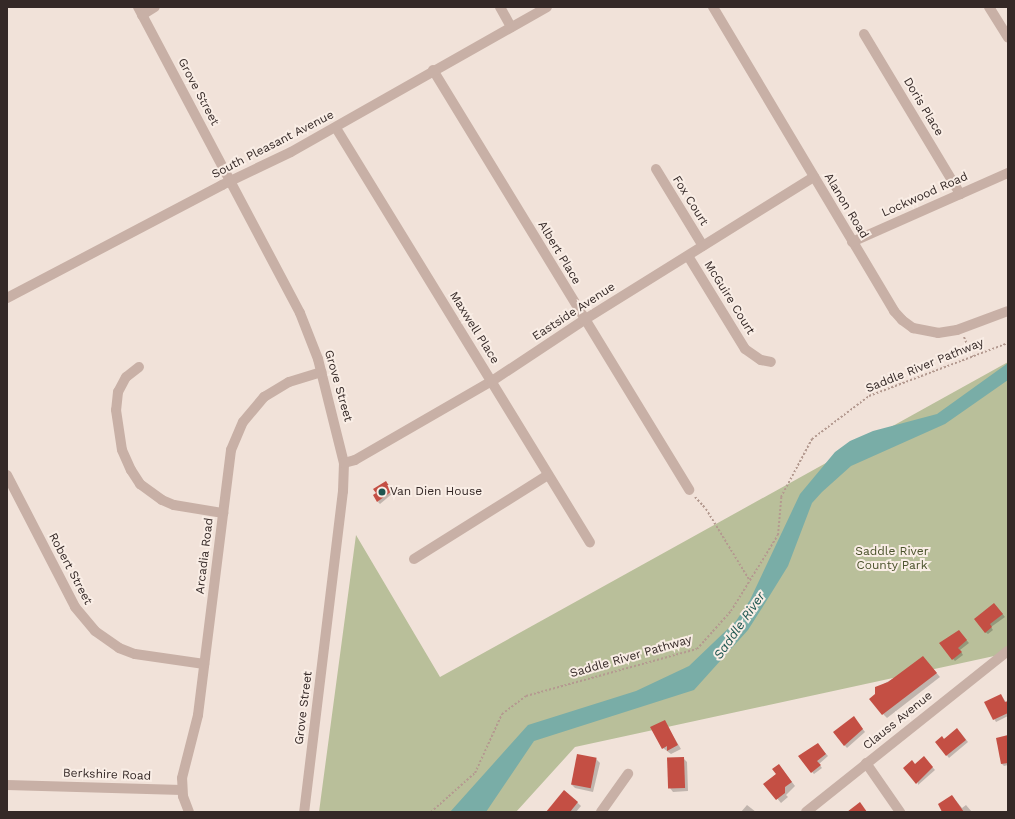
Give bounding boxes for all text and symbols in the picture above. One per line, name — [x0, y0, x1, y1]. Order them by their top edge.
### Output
street label: Grove Street — [174, 56, 222, 128]
street label: Doris Place — [900, 75, 946, 139]
street label: South Pleasant Avenue — [209, 108, 337, 182]
street label: Lockwood Road — [880, 170, 970, 220]
street label: Alanon Road — [821, 171, 871, 241]
street label: Fox Court — [669, 173, 711, 229]
street label: Albert Place — [535, 219, 583, 287]
street label: McGuire Court — [701, 258, 757, 338]
street label: Eastside Avenue — [530, 280, 618, 344]
street label: Maxwell Place — [446, 289, 502, 367]
street label: Saddle River Pathway — [864, 336, 986, 396]
street label: Grove Street — [321, 348, 355, 424]
place label: Van Dien House — [390, 485, 482, 499]
marker: Van Dien House — [377, 487, 387, 497]
street label: Arcadia Road — [193, 517, 217, 595]
street label: Robert Street — [45, 531, 95, 607]
park label: Saddle River County Park — [855, 545, 929, 573]
water label: Saddle River — [711, 589, 769, 663]
street label: Saddle River Pathway — [568, 633, 694, 681]
street label: Grove Street — [292, 670, 316, 746]
street label: Clauss Avenue — [860, 689, 936, 753]
street label: Berkshire Road — [63, 766, 151, 784]

